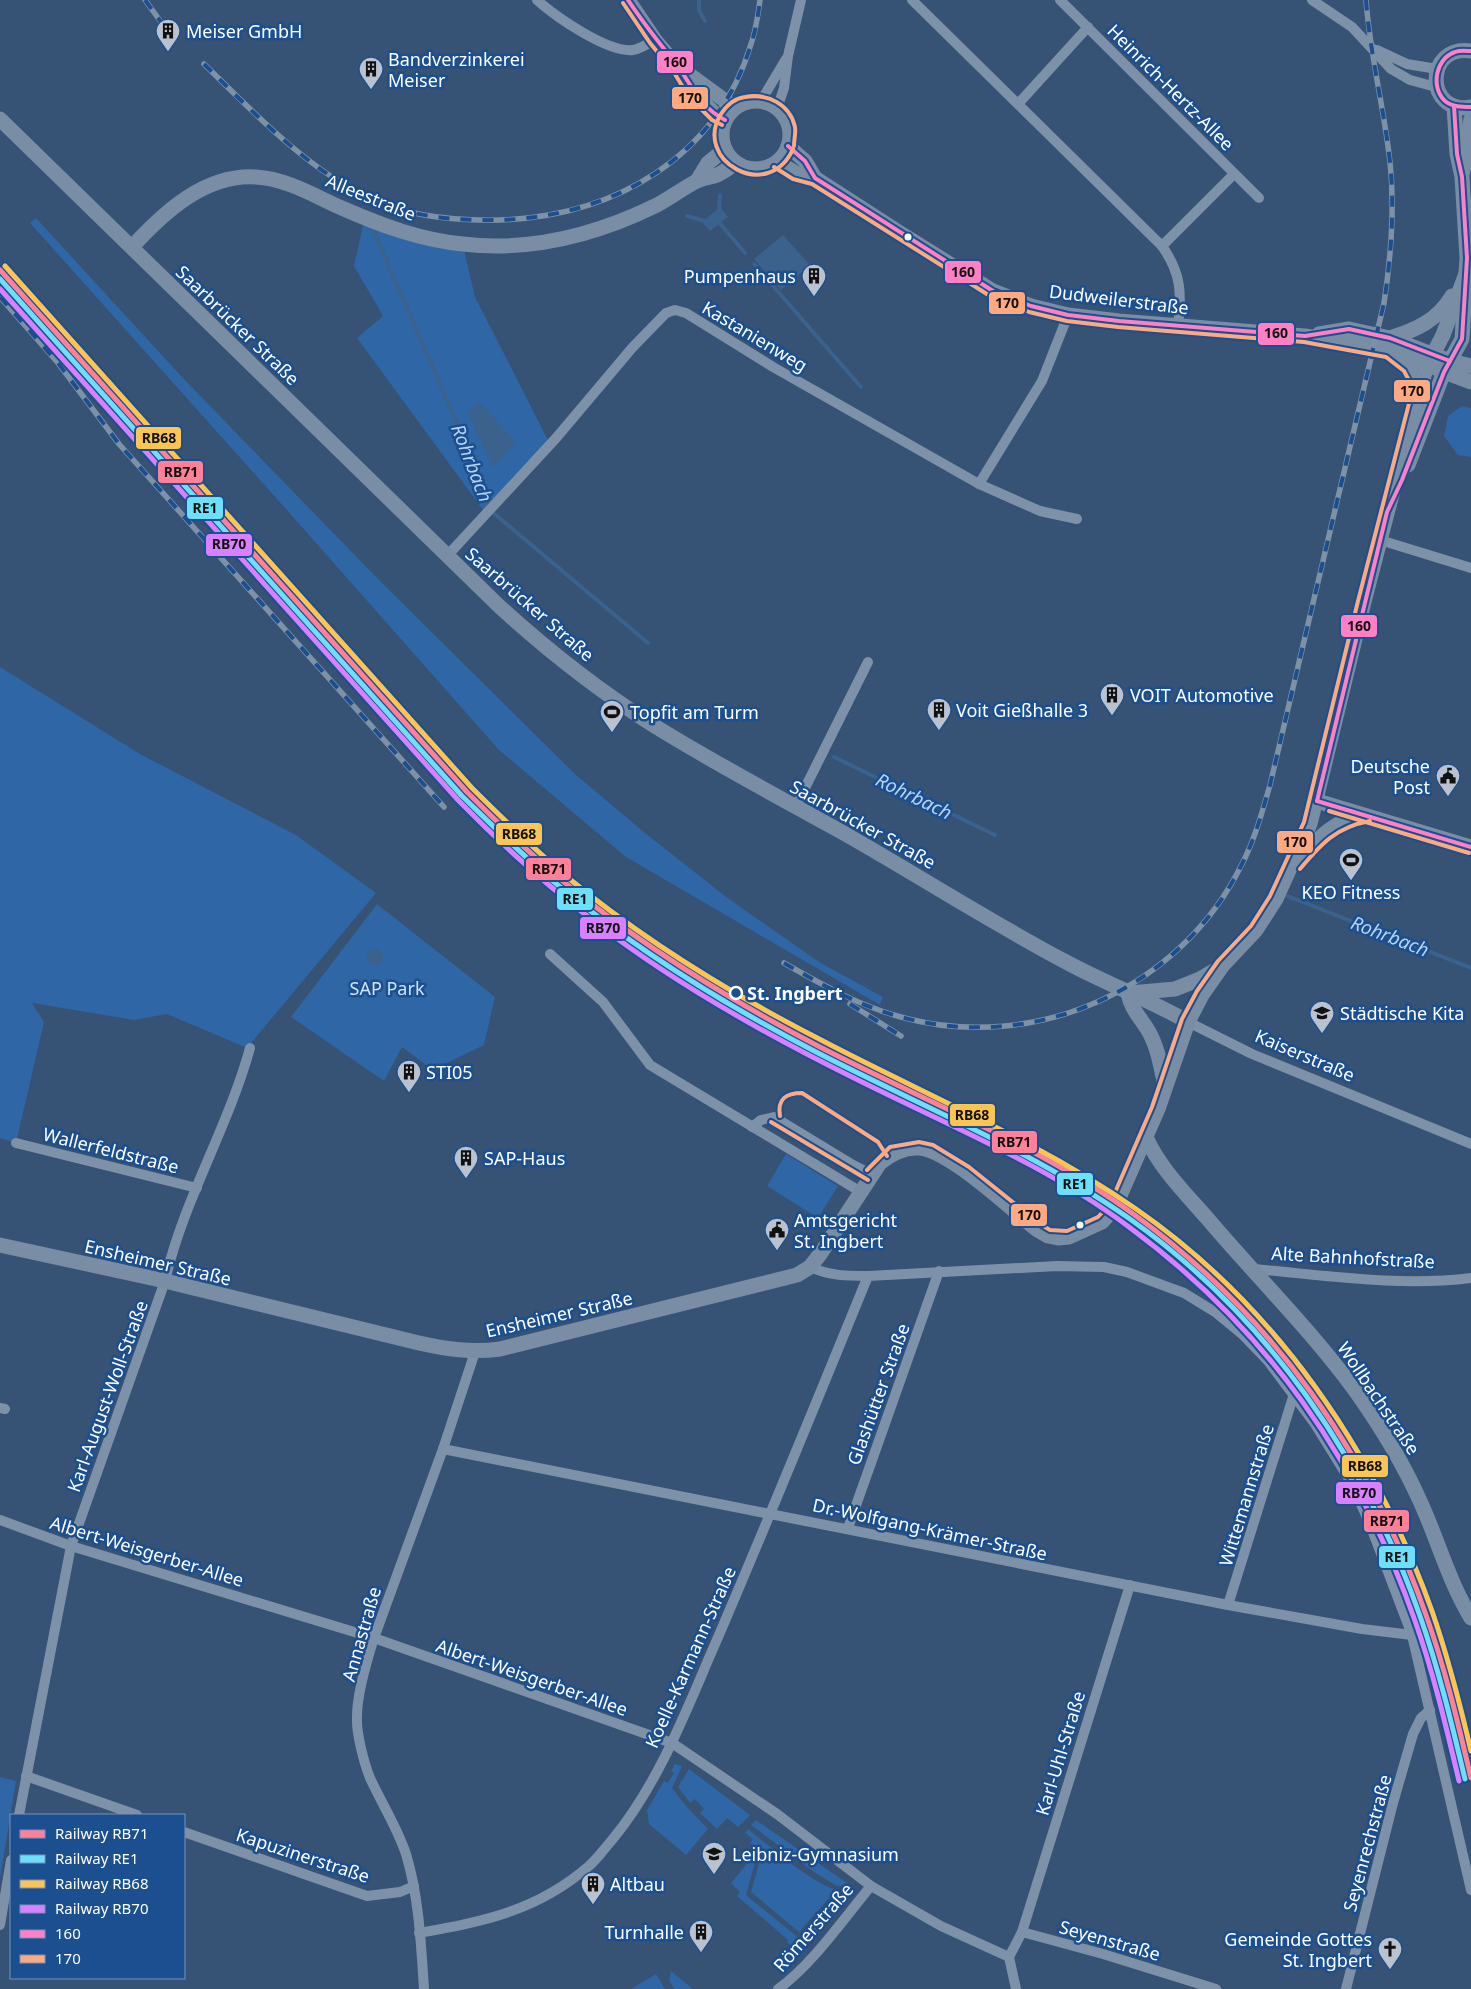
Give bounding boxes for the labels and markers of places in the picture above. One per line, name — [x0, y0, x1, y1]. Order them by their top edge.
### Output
building icon: Meiser GmbH — [155, 18, 181, 52]
place label: Meiser GmbH — [186, 19, 302, 43]
place label: Bandverzinkerei Meiser — [388, 47, 525, 92]
building icon: Bandverzinkerei Meiser — [358, 56, 384, 90]
unlabelled marker — [903, 232, 913, 242]
building icon: Pumpenhaus — [801, 263, 827, 297]
place label: Pumpenhaus — [684, 264, 796, 288]
building icon: VOIT Automotive — [1099, 682, 1125, 716]
place label: VOIT Automotive — [1130, 683, 1274, 707]
building icon: Voit Gießhalle 3 — [926, 697, 952, 731]
place label: Voit Gießhalle 3 — [956, 698, 1088, 722]
sports icon: Topfit am Turm — [599, 699, 625, 733]
place label: Topfit am Turm — [630, 700, 759, 724]
place label: Deutsche Post — [1351, 754, 1430, 799]
public building icon: Deutsche Post — [1435, 763, 1461, 797]
sports icon: KEO Fitness — [1338, 847, 1364, 881]
place label: KEO Fitness — [1302, 880, 1400, 904]
place label: St. Ingbert — [747, 981, 843, 1005]
marker: St. Ingbert — [729, 986, 743, 1000]
school or university icon: Städtische Kita — [1309, 1000, 1335, 1034]
place label: Städtische Kita — [1340, 1001, 1464, 1025]
building icon: STI05 — [396, 1059, 422, 1093]
place label: STI05 — [426, 1060, 473, 1084]
building icon: SAP-Haus — [453, 1145, 479, 1179]
place label: SAP-Haus — [484, 1146, 565, 1170]
place label: Amtsgericht St. Ingbert — [794, 1208, 898, 1253]
public building icon: Amtsgericht St. Ingbert — [764, 1217, 790, 1251]
unlabelled marker — [1075, 1220, 1085, 1230]
school or university icon: Leibniz-Gymnasium — [701, 1841, 727, 1875]
place label: Leibniz-Gymnasium — [732, 1842, 899, 1866]
building icon: Altbau — [580, 1871, 606, 1905]
place label: Altbau — [610, 1872, 665, 1896]
building icon: Turnhalle — [688, 1919, 714, 1953]
place label: Turnhalle — [605, 1920, 684, 1944]
place label: Gemeinde Gottes St. Ingbert — [1224, 1927, 1372, 1972]
church icon: Gemeinde Gottes St. Ingbert — [1377, 1936, 1403, 1970]

